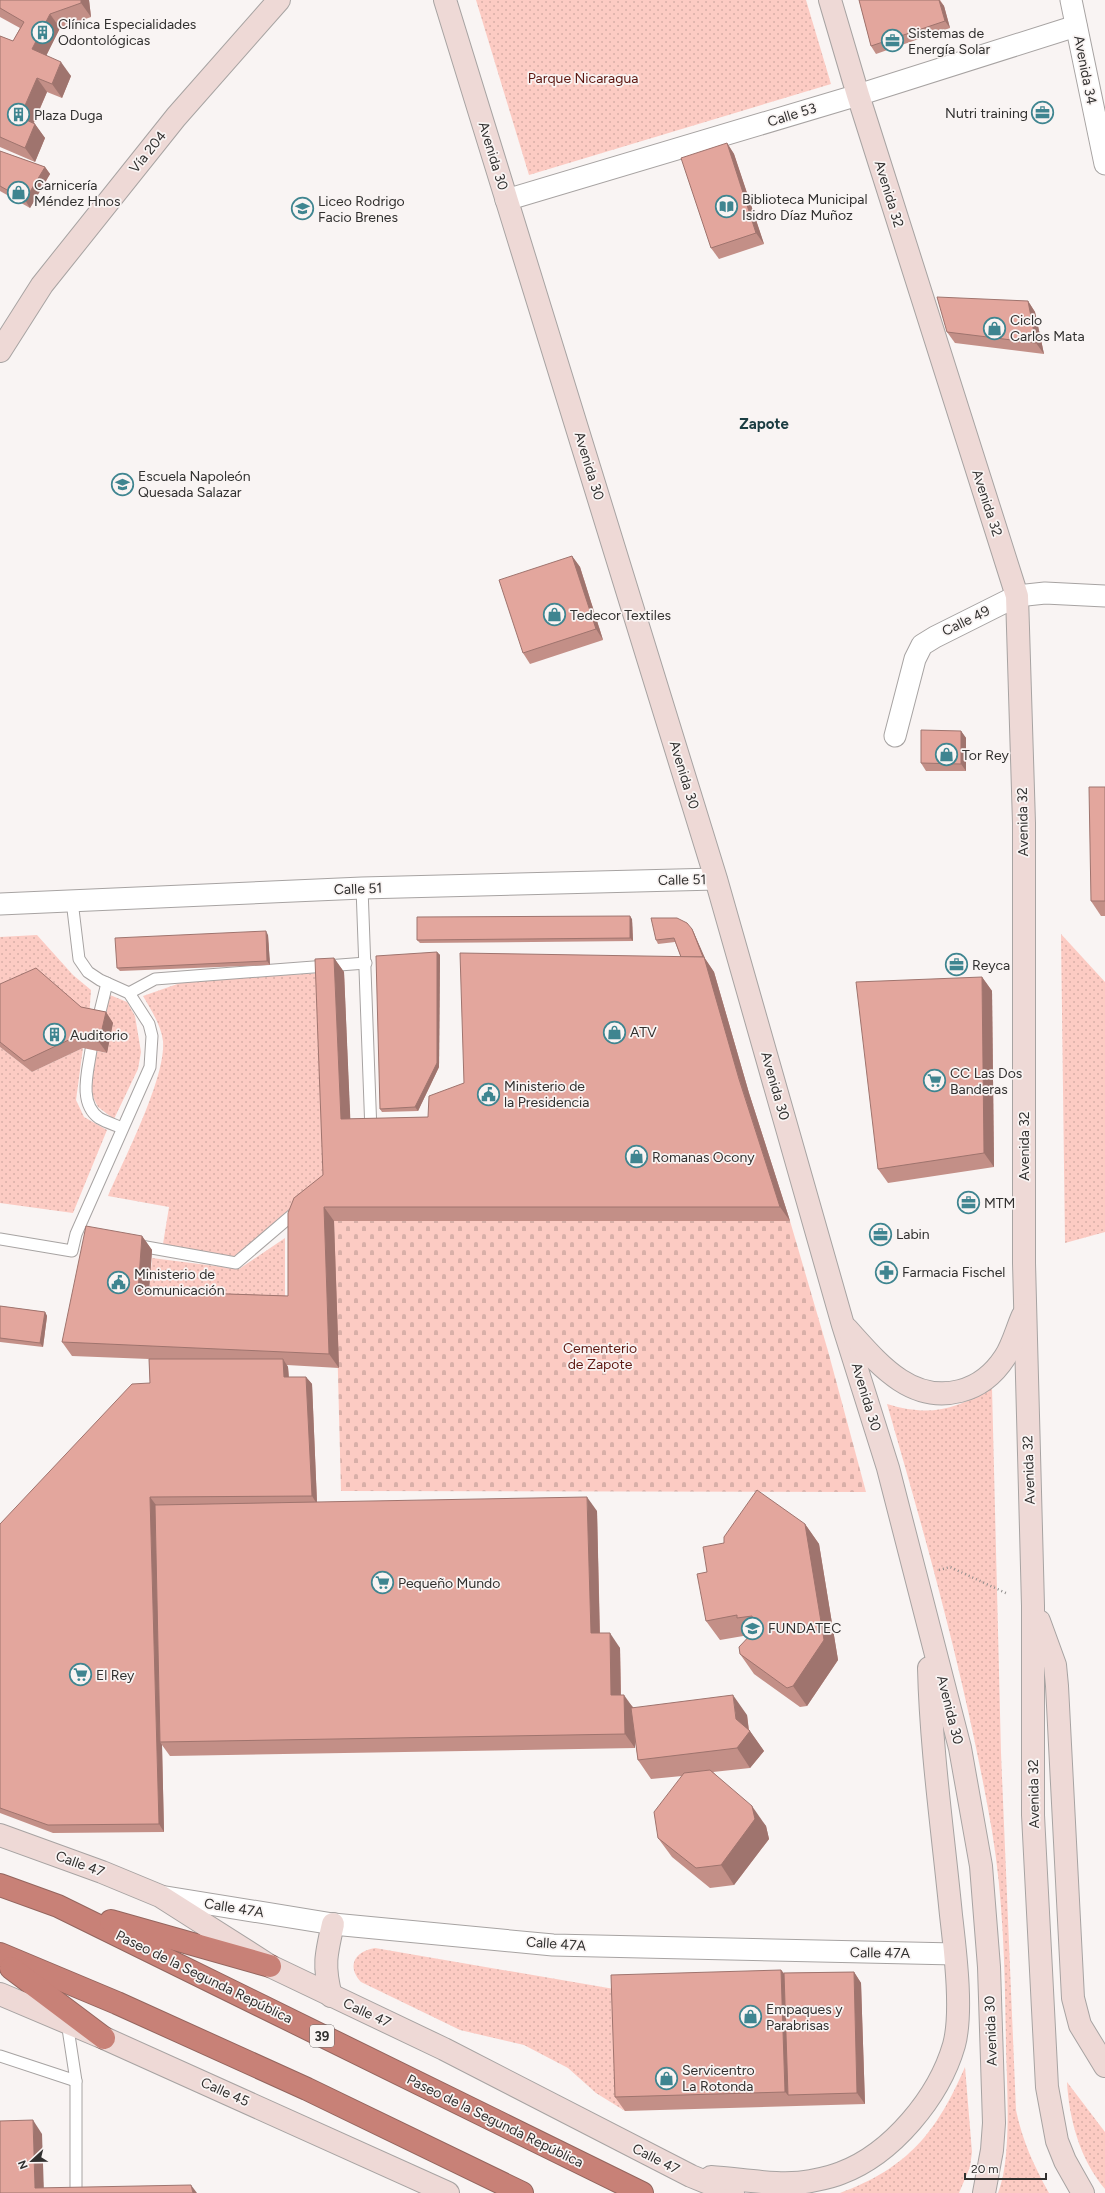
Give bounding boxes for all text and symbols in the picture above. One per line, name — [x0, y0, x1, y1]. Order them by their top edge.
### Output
place label: Clínica Especialidades Odontológicas — [58, 16, 196, 49]
building icon: Clínica Especialidades Odontológicas — [29, 19, 55, 45]
place label: Sistemas de Energía Solar — [908, 25, 990, 58]
office icon: Sistemas de Energía Solar — [880, 28, 906, 54]
street label: Avenida 34 — [1070, 34, 1100, 106]
park label: Parque Nicaragua — [528, 70, 638, 87]
street label: Calle 53 — [766, 100, 818, 130]
office icon: Nutri training — [1030, 100, 1056, 126]
building icon: Plaza Duga — [6, 102, 32, 128]
place label: Nutri training — [945, 105, 1028, 122]
place label: Plaza Duga — [34, 107, 103, 124]
street label: Avenida 30 — [475, 120, 511, 192]
street label: Vía 204 — [126, 127, 170, 176]
street label: Avenida 32 — [871, 158, 907, 230]
place label: Carnicería Méndez Hnos — [34, 177, 120, 210]
shop icon: Carnicería Méndez Hnos — [5, 180, 31, 206]
place label: Biblioteca Municipal Isidro Díaz Muñoz — [742, 191, 868, 224]
place label: Liceo Rodrigo Facio Brenes — [318, 193, 405, 226]
library icon: Biblioteca Municipal Isidro Díaz Muñoz — [713, 194, 739, 220]
school or university icon: Liceo Rodrigo Facio Brenes — [290, 196, 316, 222]
place label: Ciclo Carlos Mata — [1010, 312, 1085, 345]
shop icon: Ciclo Carlos Mata — [981, 315, 1007, 341]
district label: Zapote — [739, 415, 789, 433]
street label: Avenida 30 — [571, 430, 607, 502]
street label: Avenida 32 — [968, 467, 1006, 539]
place label: Escuela Napoleón Quesada Salazar — [138, 468, 251, 501]
school or university icon: Escuela Napoleón Quesada Salazar — [109, 471, 135, 497]
shop icon: Tedecor Textiles — [542, 602, 568, 628]
street label: Calle 49 — [939, 602, 993, 640]
place label: Tedecor Textiles — [570, 607, 671, 624]
street label: Avenida 30 — [666, 739, 702, 811]
shop icon: Tor Rey — [933, 742, 959, 768]
place label: Tor Rey — [962, 747, 1009, 764]
street label: Avenida 32 — [1014, 787, 1032, 857]
street label: Calle 51 — [658, 871, 706, 889]
street label: Calle 51 — [334, 880, 382, 898]
office icon: Reyca — [944, 952, 970, 978]
place label: Reyca — [972, 957, 1010, 974]
shop icon: ATV — [602, 1019, 628, 1045]
building icon: Auditorio — [42, 1022, 68, 1048]
place label: ATV — [630, 1024, 657, 1041]
place label: Auditorio — [70, 1027, 128, 1044]
street label: Avenida 30 — [757, 1050, 793, 1122]
place label: CC Las Dos Banderas — [950, 1065, 1022, 1098]
supermarket icon: CC Las Dos Banderas — [922, 1068, 948, 1094]
place label: Ministerio de la Presidencia — [504, 1078, 590, 1111]
public building icon: Ministerio de la Presidencia — [475, 1081, 501, 1107]
street label: Avenida 32 — [1016, 1111, 1033, 1181]
shop icon: Romanas Ocony — [623, 1144, 649, 1170]
place label: Romanas Ocony — [652, 1149, 755, 1166]
office icon: MTM — [956, 1190, 982, 1216]
place label: MTM — [984, 1195, 1015, 1212]
office icon: Labin — [868, 1221, 894, 1247]
place label: Labin — [896, 1226, 930, 1243]
pharmacy icon: Farmacia Fischel — [873, 1259, 899, 1285]
place label: Farmacia Fischel — [902, 1264, 1005, 1281]
place label: Ministerio de Comunicación — [134, 1266, 225, 1299]
public building icon: Ministerio de Comunicación — [106, 1269, 132, 1295]
park label: Cementerio de Zapote — [563, 1340, 637, 1373]
street label: Avenida 30 — [848, 1361, 884, 1433]
street label: Avenida 32 — [1019, 1435, 1039, 1505]
supermarket icon: Pequeño Mundo — [370, 1570, 396, 1596]
place label: Pequeño Mundo — [398, 1575, 500, 1592]
school or university icon: FUNDATEC — [739, 1615, 765, 1641]
place label: FUNDATEC — [768, 1620, 841, 1637]
supermarket icon: El Rey — [67, 1662, 93, 1688]
place label: El Rey — [96, 1667, 135, 1684]
street label: Avenida 30 — [933, 1674, 967, 1746]
street label: Avenida 32 — [1025, 1759, 1043, 1829]
street label: Calle 47 — [53, 1847, 107, 1881]
street label: Calle 47A — [203, 1895, 266, 1921]
street label: Paseo de la Segunda República — [113, 1927, 295, 2027]
street label: Calle 47A — [525, 1933, 587, 1955]
street label: Calle 47A — [850, 1944, 911, 1962]
street label: Calle 47 — [340, 1995, 394, 2032]
street label: Avenida 30 — [981, 1995, 1001, 2067]
place label: Empaques y Parabrisas — [766, 2001, 843, 2034]
shop icon: Empaques y Parabrisas — [737, 2004, 763, 2030]
road number: 39 — [310, 2025, 334, 2047]
place label: Servicentro La Rotonda — [682, 2062, 755, 2095]
shop icon: Servicentro La Rotonda — [653, 2065, 679, 2091]
street label: Paseo de la Segunda República — [404, 2071, 586, 2171]
street label: Calle 45 — [198, 2074, 252, 2110]
street label: Calle 47 — [630, 2140, 683, 2178]
north arrow — [12, 2141, 52, 2181]
scale bar — [965, 2155, 1046, 2181]
text: N — [16, 2158, 31, 2171]
text: 20 m — [971, 2162, 999, 2176]

